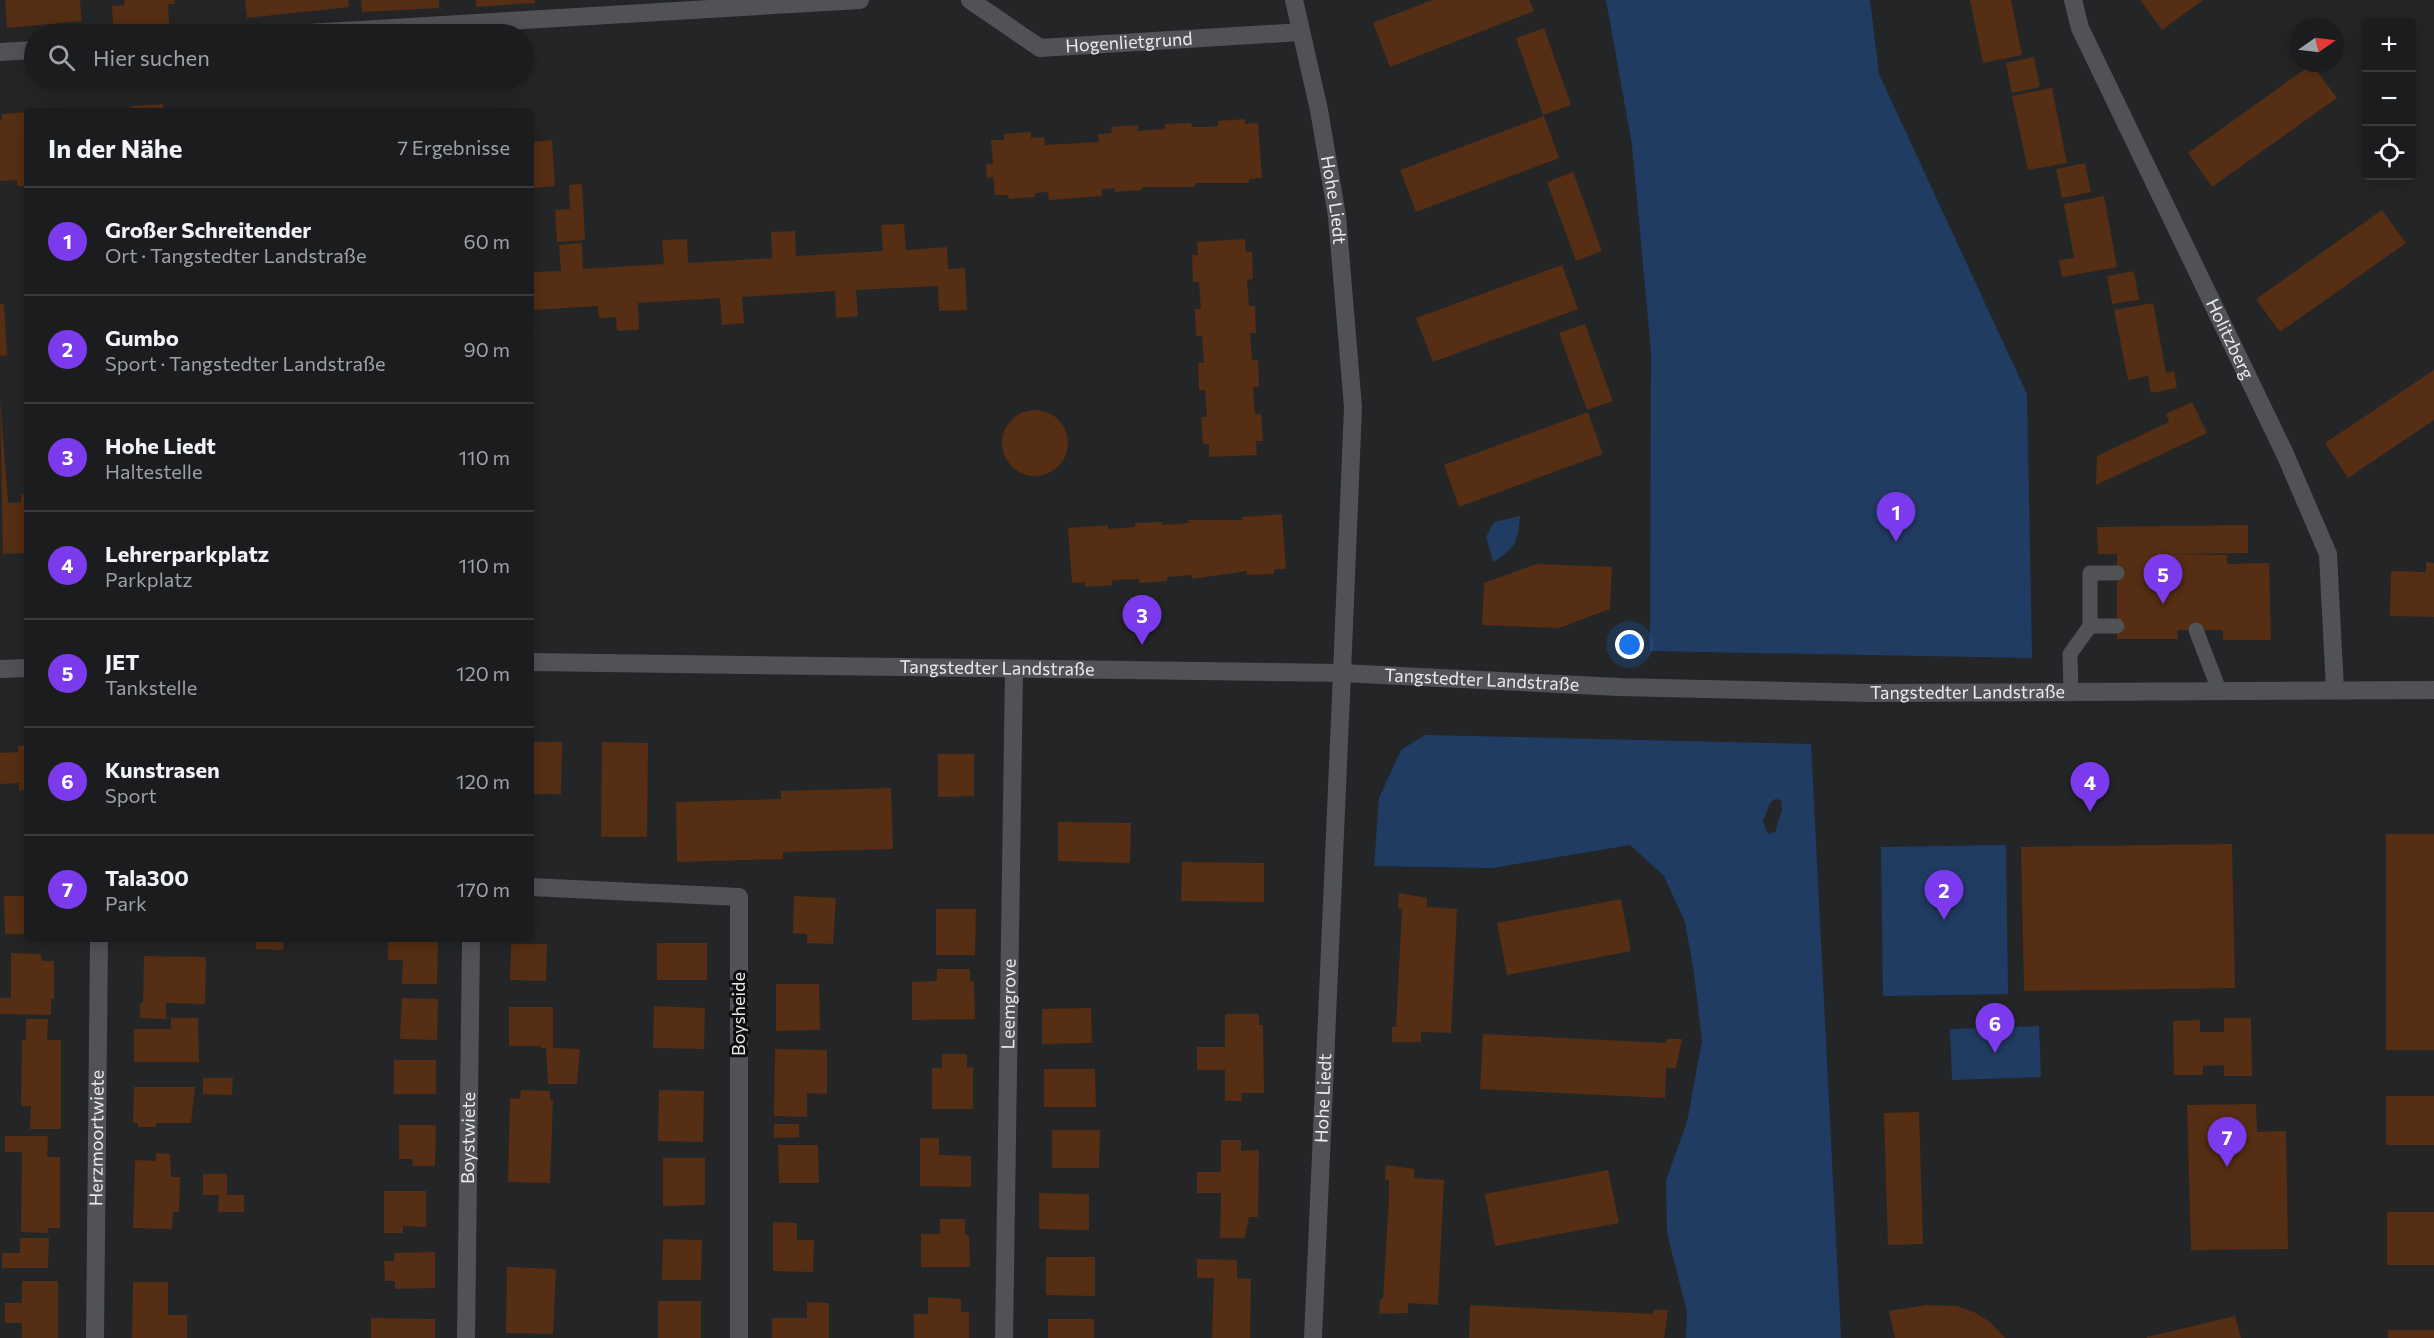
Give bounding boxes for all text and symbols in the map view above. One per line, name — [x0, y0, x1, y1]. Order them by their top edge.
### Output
north arrow — [2290, 18, 2344, 72]
map controls — [2362, 18, 2416, 180]
button: + — [2362, 18, 2416, 72]
search box — [24, 24, 534, 90]
street label: Hogenlietgrund — [1065, 27, 1193, 56]
icon: search — [45, 41, 78, 74]
text: Hier suchen — [93, 44, 210, 71]
button: − — [2362, 72, 2416, 126]
button: locate — [2362, 126, 2416, 180]
text: In der Nähe — [48, 132, 183, 163]
text: 7 Ergebnisse — [397, 135, 510, 159]
street label: Hohe Liedt — [1317, 154, 1351, 245]
text: Großer Schreitender — [105, 216, 311, 243]
text: 1 — [63, 229, 72, 253]
text: 60 m — [464, 229, 510, 253]
text: Ort · Tangstedter Landstraße — [105, 243, 366, 267]
street label: Holitzberg — [2202, 295, 2259, 383]
text: Gumbo — [105, 324, 179, 351]
text: 2 — [62, 337, 73, 361]
text: 90 m — [464, 337, 510, 361]
text: Sport · Tangstedter Landstraße — [105, 351, 386, 375]
text: Hohe Liedt — [105, 432, 216, 459]
text: 3 — [62, 445, 73, 469]
text: 110 m — [459, 445, 510, 469]
text: Haltestelle — [105, 459, 203, 483]
pin: 1 — [1876, 492, 1916, 542]
text: Lehrerparkplatz — [105, 540, 269, 567]
text: 4 — [61, 553, 74, 577]
text: 110 m — [459, 553, 510, 577]
pin: 5 — [2144, 554, 2182, 604]
text: Parkplatz — [105, 567, 192, 591]
pin: 3 — [1122, 596, 1162, 645]
your location — [1615, 630, 1644, 659]
text: JET — [105, 648, 139, 675]
street label: Tangstedter Landstraße — [899, 655, 1095, 680]
text: 5 — [62, 661, 73, 685]
text: 120 m — [456, 661, 510, 685]
street label: Tangstedter Landstraße — [1384, 663, 1580, 695]
text: Tankstelle — [105, 675, 197, 699]
street label: Tangstedter Landstraße — [1870, 680, 2065, 703]
text: Kunstrasen — [105, 756, 220, 783]
pin: 4 — [2070, 762, 2110, 812]
text: 6 — [61, 769, 74, 793]
text: 120 m — [456, 769, 510, 793]
text: Sport — [105, 783, 157, 807]
text: Tala300 — [105, 864, 189, 891]
pin: 2 — [1924, 870, 1964, 920]
text: 7 — [62, 877, 73, 901]
text: 170 m — [457, 877, 510, 901]
text: Park — [105, 891, 147, 915]
street label: Leemgrove — [996, 959, 1020, 1049]
street label: Boysheide — [727, 972, 749, 1056]
pin: 6 — [1976, 1004, 2014, 1053]
street label: Hohe Liedt — [1310, 1053, 1335, 1144]
street label: Herzmoortwiete — [84, 1070, 108, 1206]
street label: Boystwiete — [456, 1092, 479, 1184]
pin: 7 — [2208, 1118, 2246, 1167]

